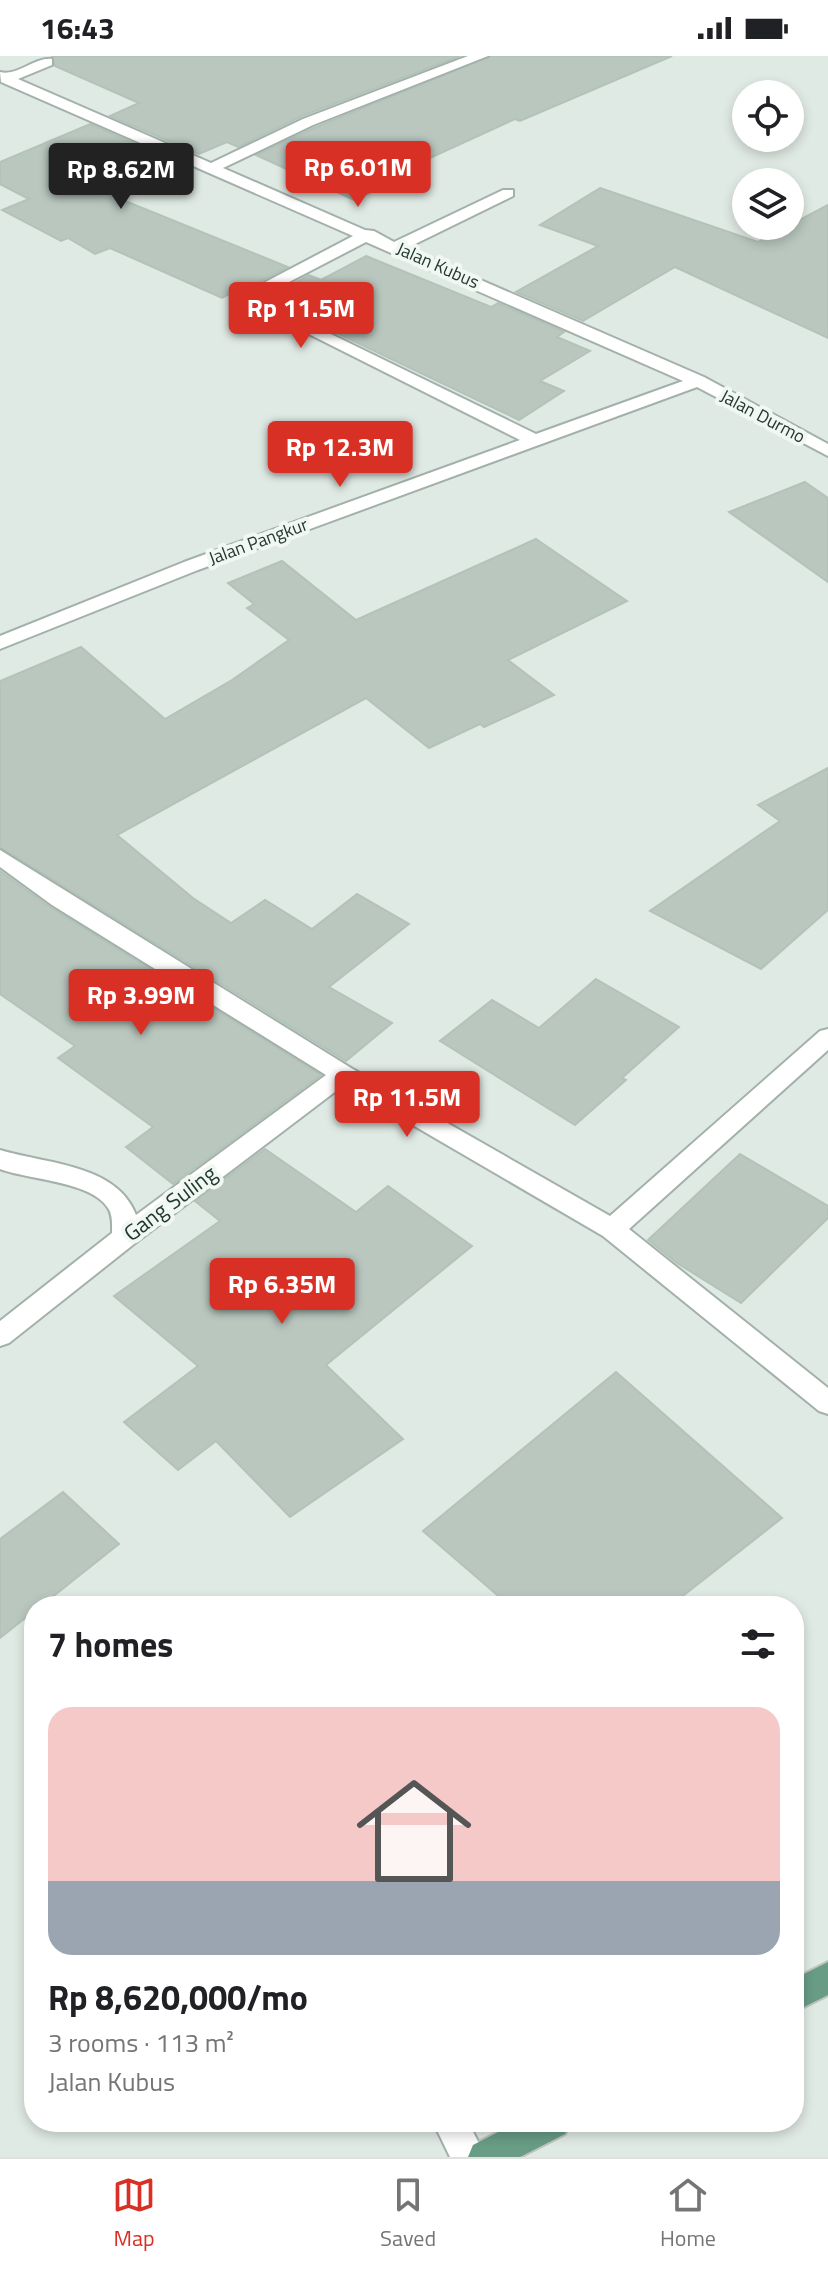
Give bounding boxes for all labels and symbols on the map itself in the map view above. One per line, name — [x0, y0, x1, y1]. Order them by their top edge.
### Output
pin: Rp 6.01M — [275, 141, 441, 209]
pin: Rp 8.62M — [38, 143, 204, 211]
street label: Jalan Kubus — [392, 235, 484, 295]
pin: Rp 11.5M — [218, 282, 384, 350]
street label: Jalan Durmo — [716, 382, 810, 450]
pin: Rp 12.3M — [257, 421, 423, 489]
street label: Jalan Pangkur — [205, 511, 311, 571]
pin: Rp 3.99M — [58, 969, 224, 1037]
pin: Rp 11.5M — [324, 1071, 490, 1139]
street label: Gang Suling — [116, 1157, 224, 1249]
pin: Rp 6.35M — [199, 1258, 365, 1326]

